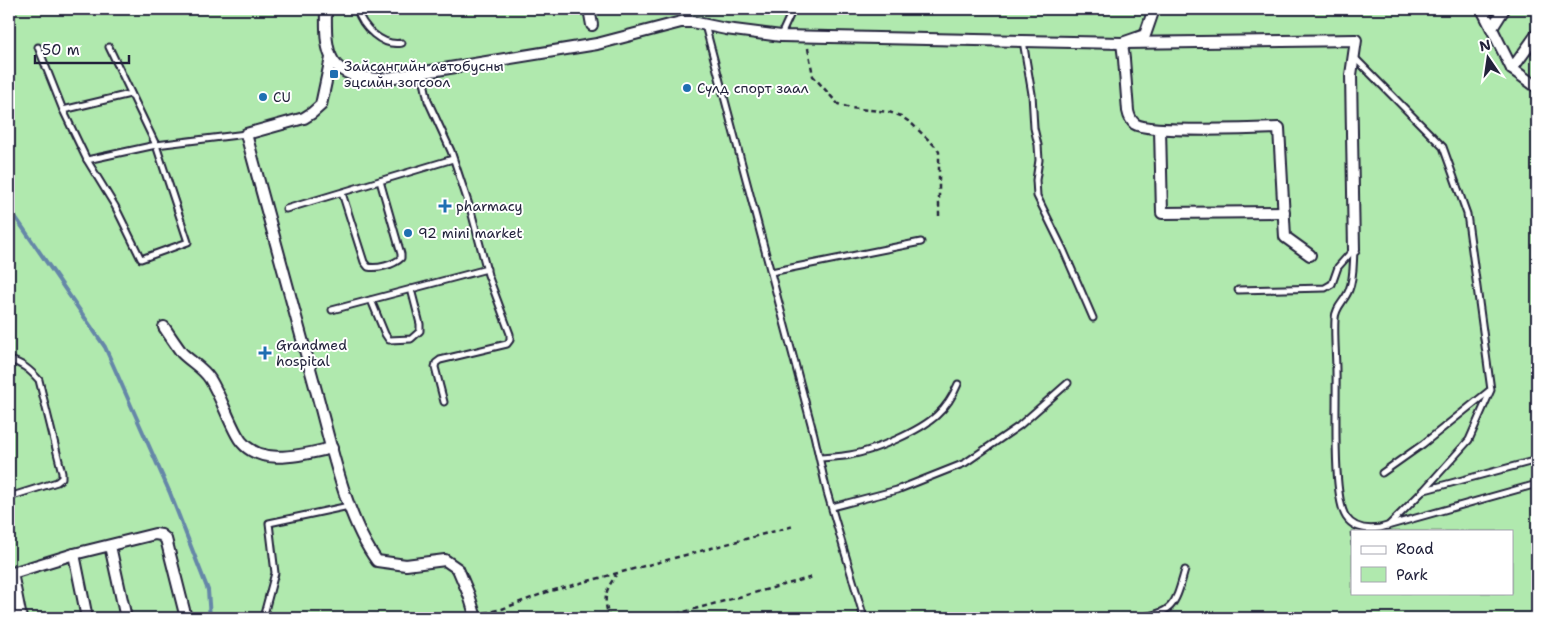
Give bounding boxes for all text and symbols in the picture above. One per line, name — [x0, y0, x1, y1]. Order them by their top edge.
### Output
scale bar — [35, 32, 129, 64]
north arrow — [1464, 32, 1514, 82]
text: N — [1478, 35, 1493, 55]
text: 50 m — [42, 40, 80, 60]
place label: Зайсангийн автобусны эцсийн зогсоол — [344, 57, 504, 91]
marker: Зайсангийн автобусны эцсийн зогсоол — [328, 68, 340, 80]
place label: Сүлд спорт заал — [697, 79, 809, 97]
marker: Сүлд спорт заал — [681, 82, 693, 94]
place label: CU — [273, 88, 291, 106]
marker: CU — [257, 91, 269, 103]
place label: pharmacy — [456, 197, 522, 215]
marker: pharmacy — [438, 199, 452, 213]
place label: 92 mini market — [418, 224, 523, 242]
marker: 92 mini market — [402, 227, 414, 239]
place label: Grandmed hospital — [276, 336, 347, 370]
marker: Grandmed hospital — [258, 346, 272, 360]
legend — [1351, 530, 1514, 594]
text: Road — [1396, 539, 1434, 559]
text: Park — [1396, 565, 1428, 585]

